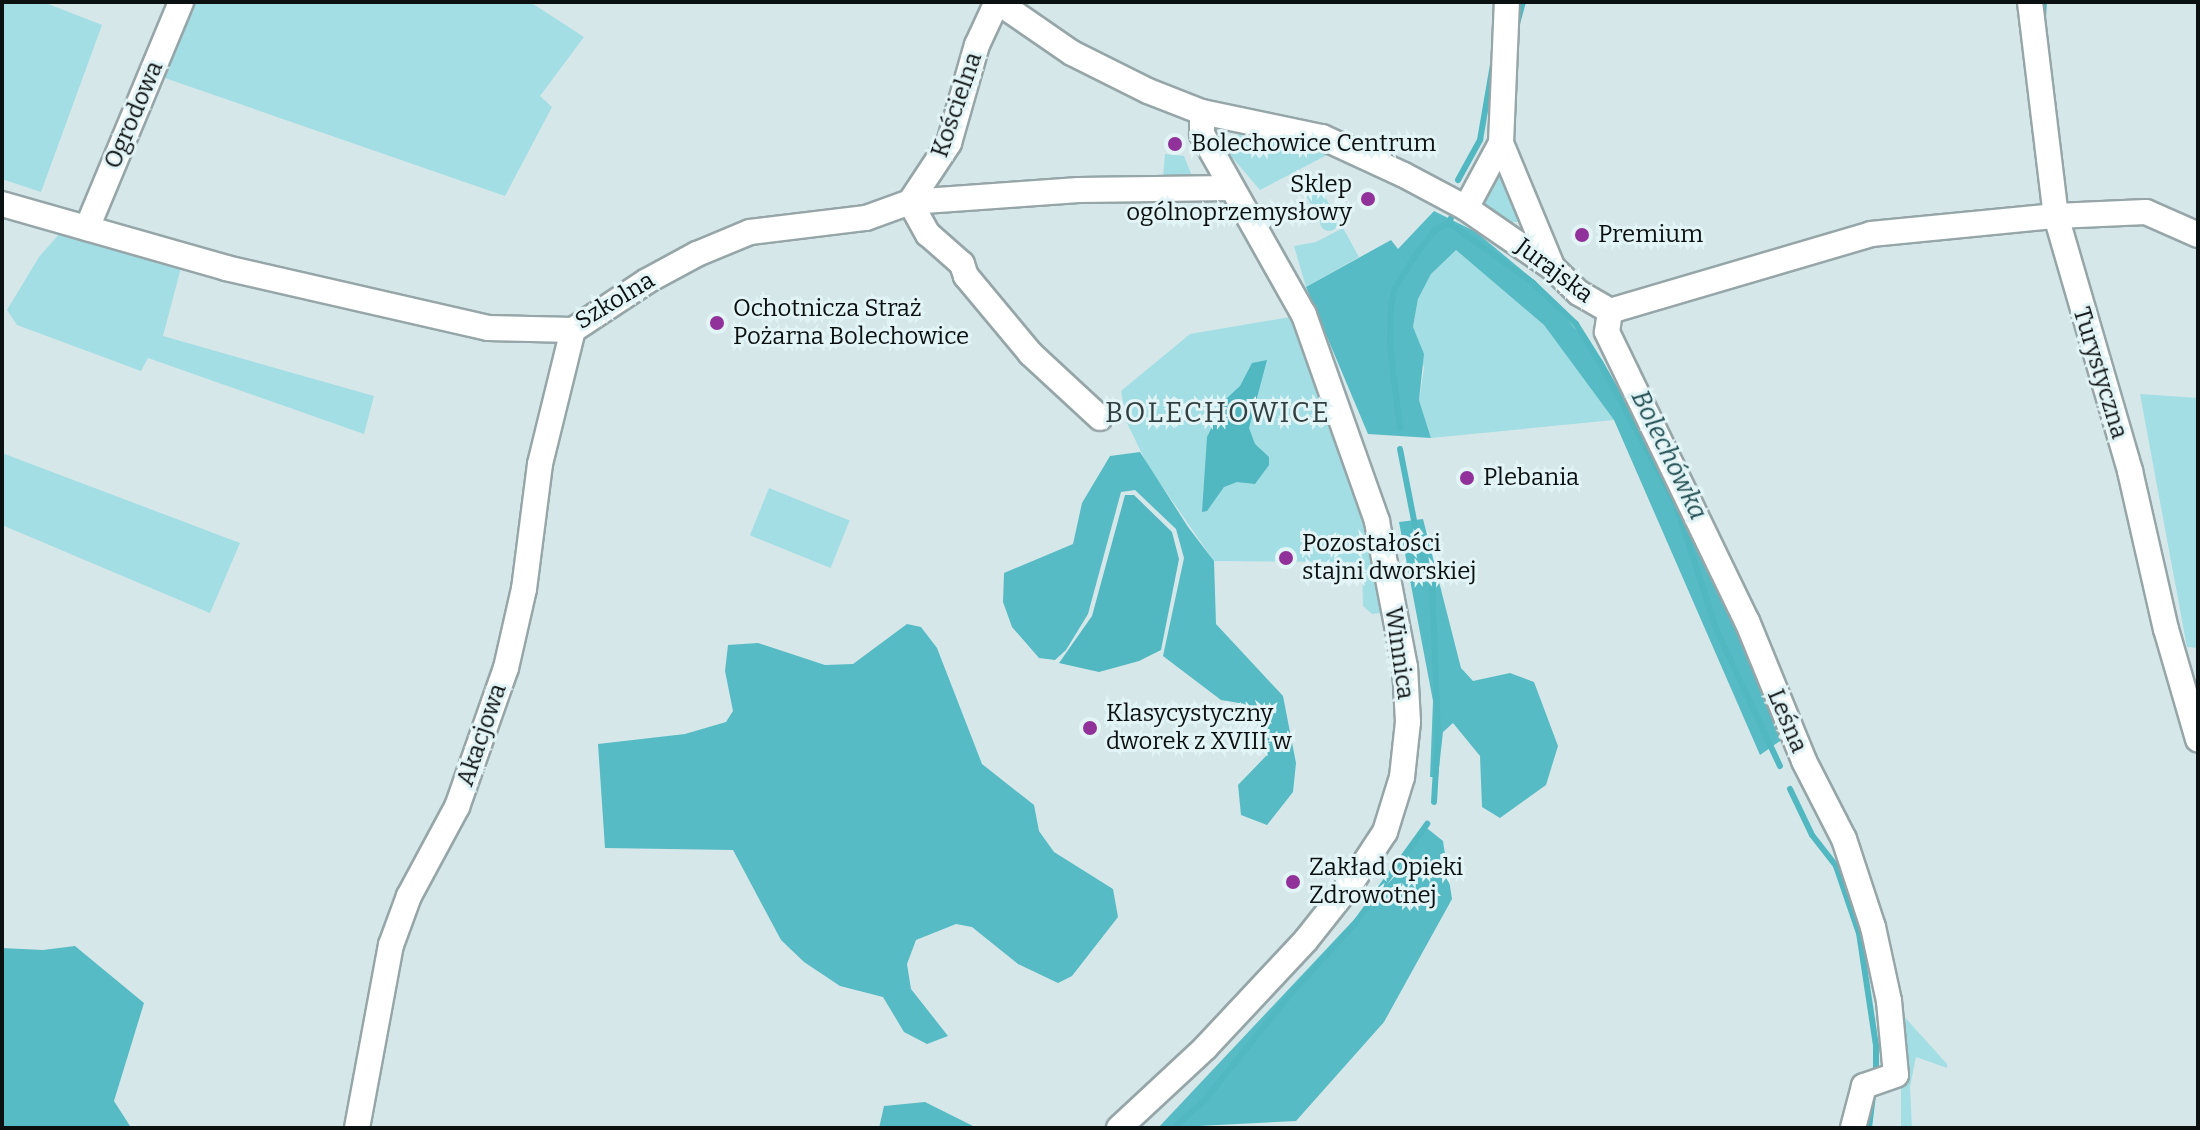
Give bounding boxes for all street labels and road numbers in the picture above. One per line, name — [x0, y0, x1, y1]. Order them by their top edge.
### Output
street label: Kościelna — [926, 49, 988, 161]
street label: Ogrodowa — [99, 57, 169, 173]
street label: Jurajska — [1510, 233, 1598, 309]
street label: Szkolna — [570, 266, 660, 336]
street label: Turystyczna — [2066, 304, 2134, 442]
street label: Winnica — [1378, 605, 1420, 701]
street label: Akacjowa — [451, 680, 513, 790]
street label: Leśna — [1761, 685, 1813, 757]

